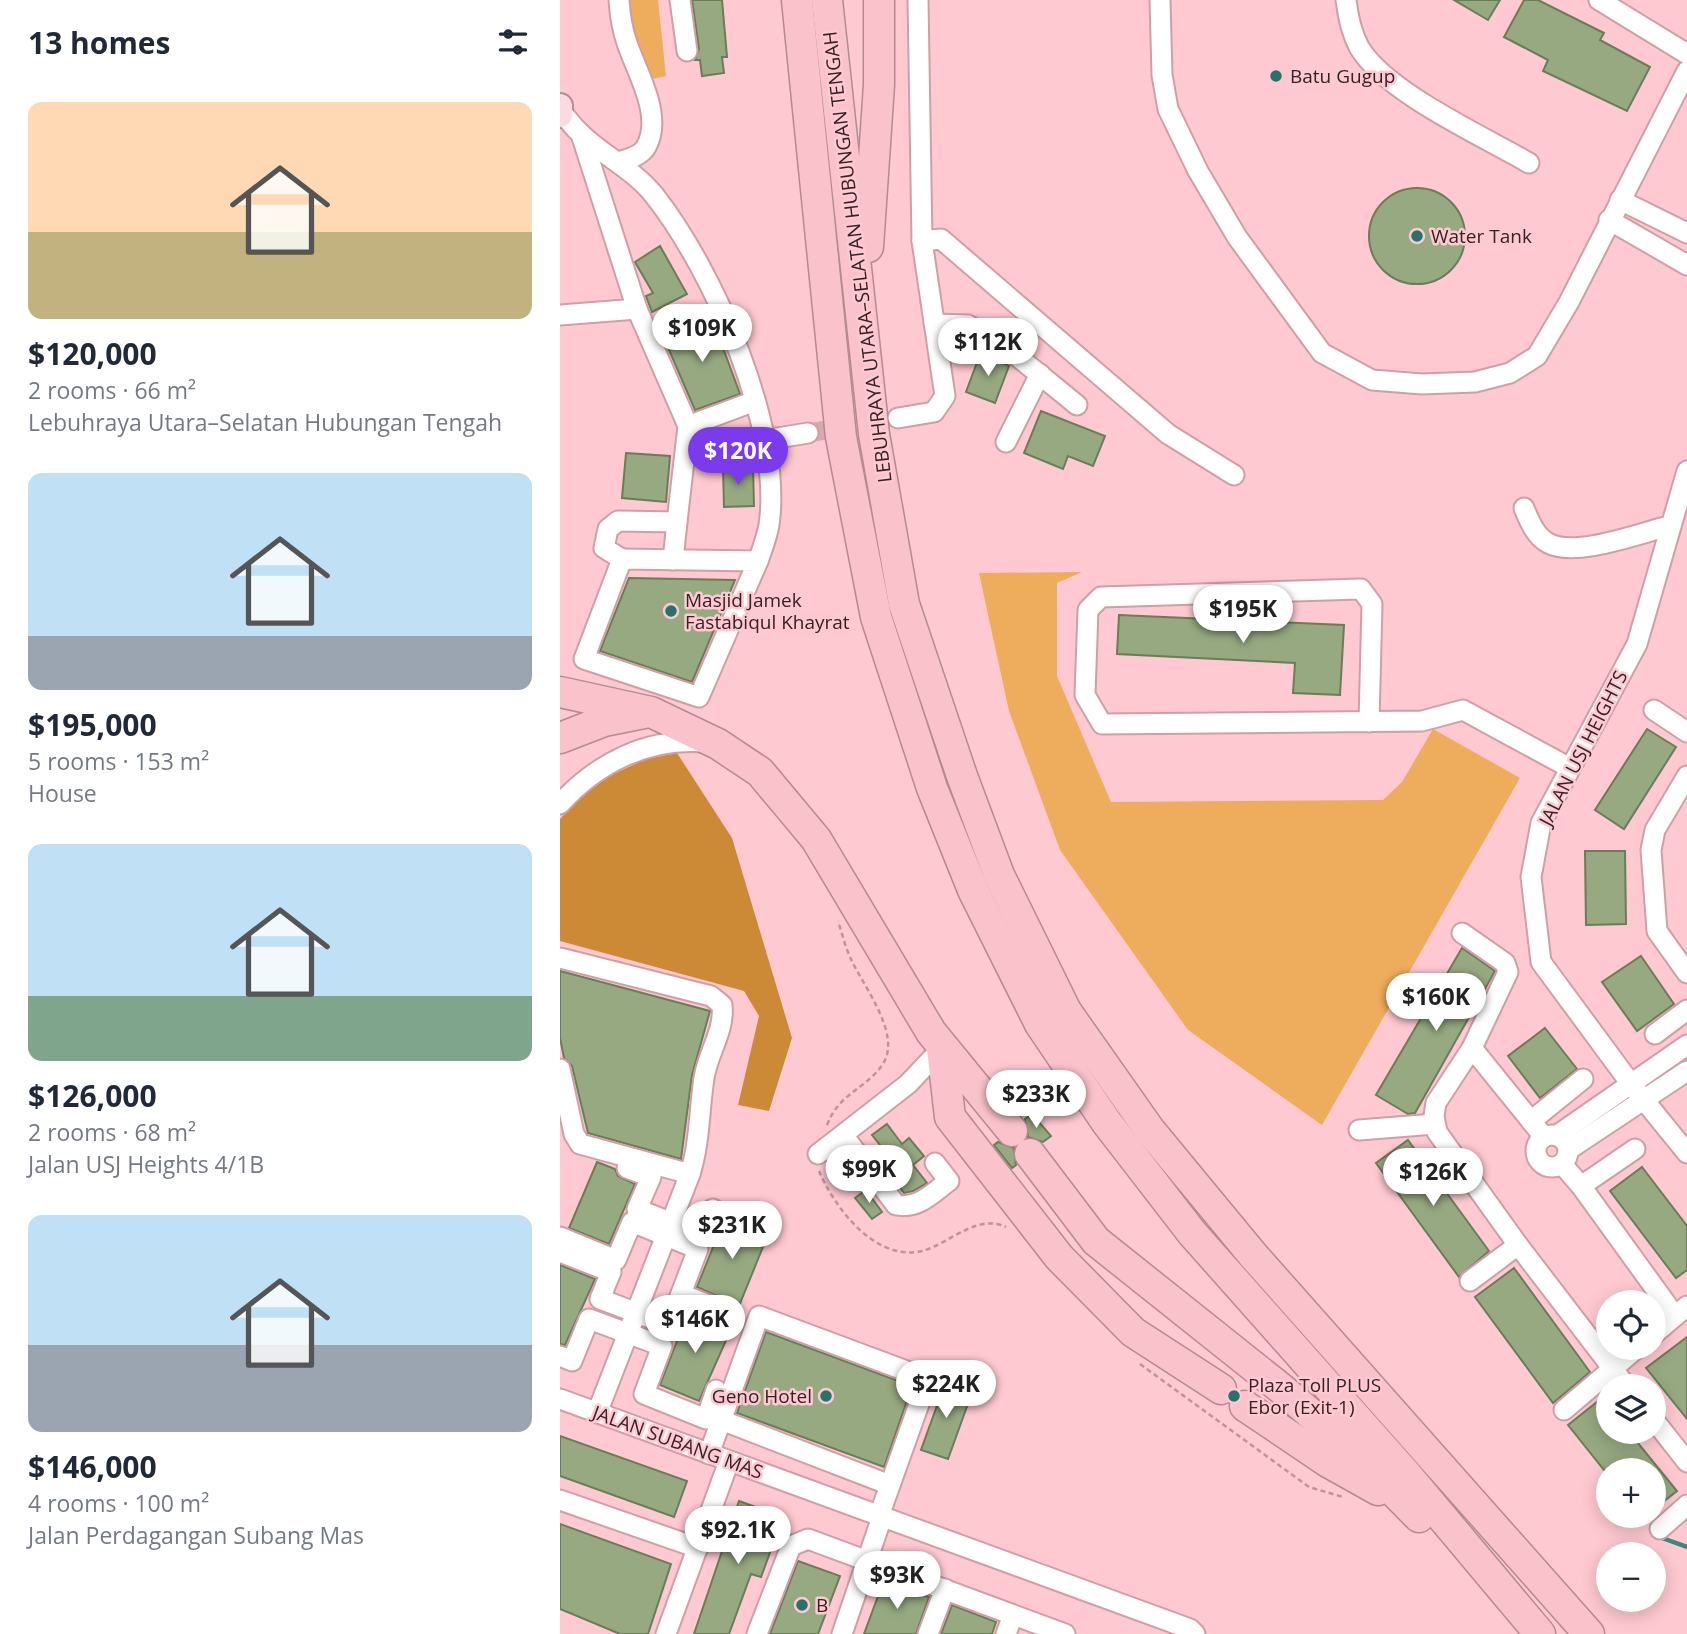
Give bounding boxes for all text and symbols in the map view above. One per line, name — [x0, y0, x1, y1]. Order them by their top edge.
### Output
text: 13 homes — [28, 22, 171, 63]
icon: filters — [494, 23, 532, 61]
street label: LEBUHRAYA UTARA–SELATAN HUBUNGAN TENGAH — [816, 30, 898, 484]
place label: Batu Gugup — [1290, 63, 1395, 89]
marker: Batu Gugup — [1268, 68, 1284, 84]
icon: home — [217, 147, 343, 273]
place label: Water Tank — [1431, 223, 1532, 249]
marker: Water Tank — [1409, 228, 1425, 244]
pin: $109K — [653, 304, 751, 364]
text: $109K — [668, 311, 736, 343]
pin: $112K — [939, 318, 1037, 378]
text: $112K — [954, 325, 1022, 357]
text: $120,000 — [28, 333, 157, 374]
text: 2 rooms · 66 m² — [28, 374, 196, 406]
text: Lebuhraya Utara–Selatan Hubungan Tengah — [28, 406, 502, 438]
pin: $120K — [689, 428, 787, 487]
text: $120K — [704, 434, 772, 466]
icon: home — [217, 518, 343, 644]
pin: $195K — [1194, 586, 1292, 645]
place label: Masjid Jamek Fastabiqul Khayrat — [685, 587, 850, 635]
text: $195K — [1209, 592, 1277, 624]
marker: Masjid Jamek Fastabiqul Khayrat — [663, 603, 679, 619]
street label: JALAN USJ HEIGHTS — [1532, 666, 1633, 832]
text: $195,000 — [28, 704, 157, 745]
text: 5 rooms · 153 m² — [28, 745, 209, 777]
text: House — [28, 777, 97, 809]
icon: home — [217, 889, 343, 1015]
pin: $160K — [1387, 974, 1485, 1033]
text: $160K — [1402, 980, 1470, 1012]
pin: $233K — [987, 1070, 1085, 1130]
text: $126,000 — [28, 1075, 157, 1116]
text: $233K — [1002, 1077, 1070, 1109]
text: 2 rooms · 68 m² — [28, 1116, 196, 1148]
pin: $99K — [828, 1146, 910, 1205]
text: Jalan USJ Heights 4/1B — [28, 1148, 264, 1180]
pin: $126K — [1384, 1148, 1482, 1208]
text: $99K — [842, 1152, 896, 1184]
text: $126K — [1399, 1155, 1467, 1187]
pin: $231K — [683, 1202, 781, 1261]
text: $231K — [698, 1208, 766, 1240]
icon: home — [217, 1260, 343, 1386]
map controls — [1596, 1290, 1666, 1612]
button: locate — [1596, 1290, 1666, 1360]
pin: $146K — [646, 1296, 744, 1355]
text: $146K — [661, 1302, 729, 1334]
pin: $224K — [897, 1360, 995, 1420]
text: $224K — [912, 1367, 980, 1399]
place label: Plaza Toll PLUS Ebor (Exit-1) — [1248, 1372, 1381, 1420]
button: layers — [1596, 1374, 1666, 1444]
place label: Geno Hotel — [712, 1383, 812, 1409]
marker: Geno Hotel — [818, 1388, 834, 1404]
marker: Plaza Toll PLUS Ebor (Exit-1) — [1226, 1388, 1242, 1404]
street label: JALAN SUBANG MAS — [587, 1398, 767, 1485]
text: $146,000 — [28, 1446, 157, 1487]
button: + — [1596, 1458, 1666, 1528]
text: 4 rooms · 100 m² — [28, 1487, 209, 1519]
pin: $92.1K — [681, 1506, 795, 1566]
text: $92.1K — [701, 1513, 775, 1545]
text: Jalan Perdagangan Subang Mas — [28, 1519, 364, 1551]
button: − — [1596, 1542, 1666, 1612]
pin: $93K — [856, 1552, 938, 1611]
text: $93K — [870, 1558, 924, 1590]
place label: B — [816, 1592, 828, 1618]
marker: B — [794, 1597, 810, 1613]

